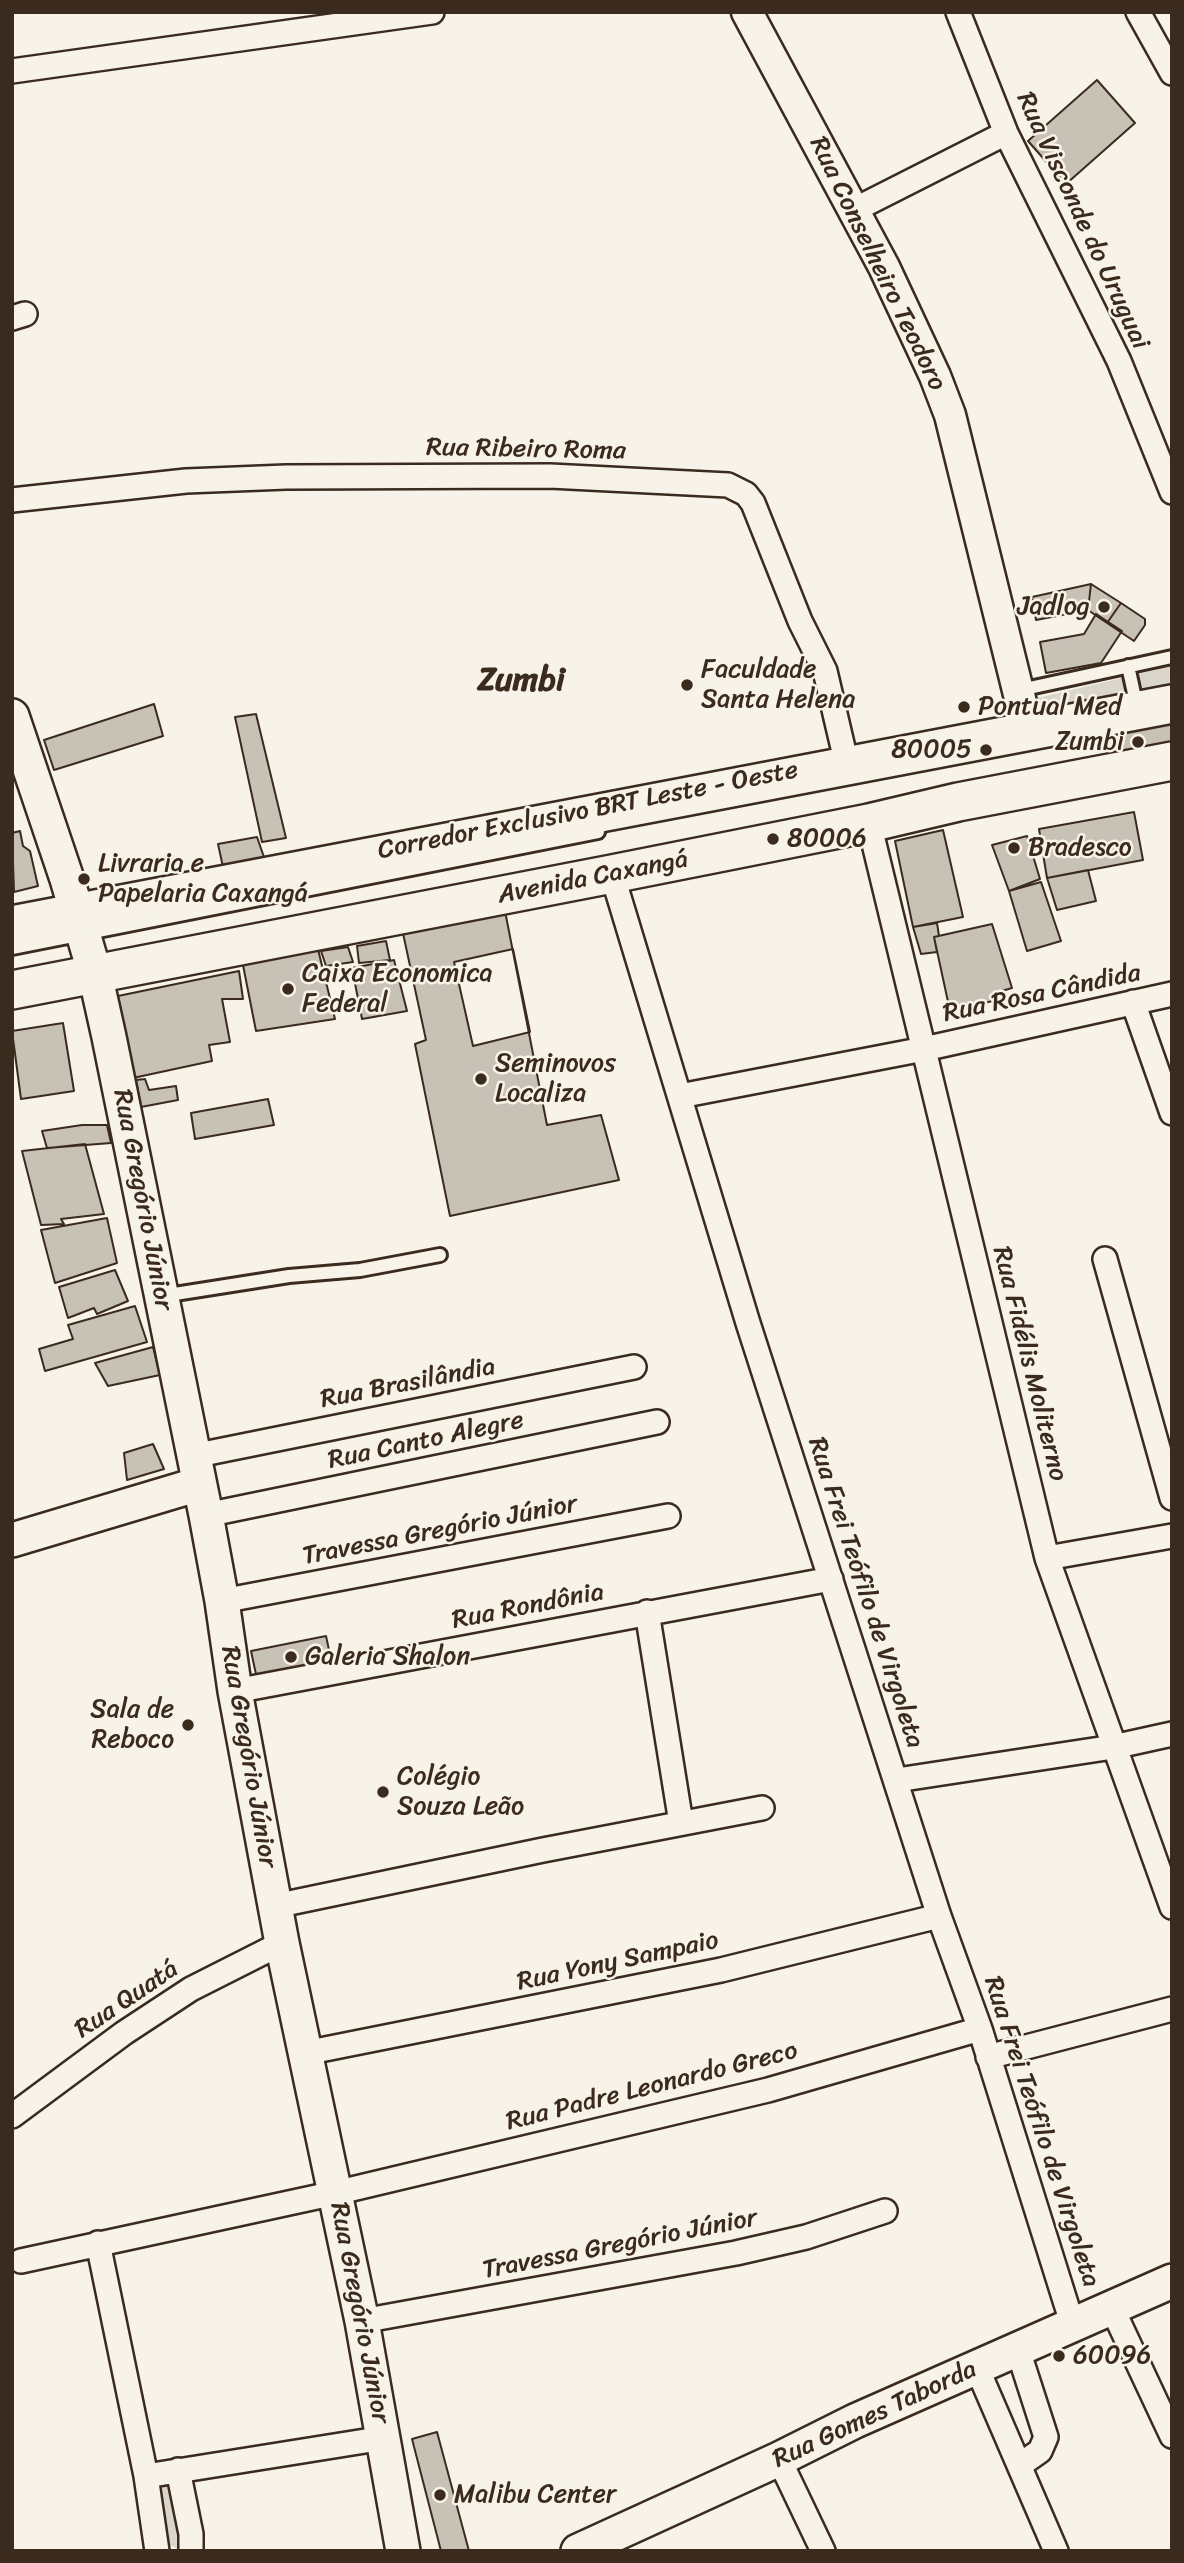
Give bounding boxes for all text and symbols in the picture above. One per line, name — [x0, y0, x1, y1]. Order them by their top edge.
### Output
street label: Rua Visconde do Uruguai — [1009, 87, 1155, 355]
street label: Rua Conselheiro Teodoro — [802, 132, 952, 396]
street label: Rua Ribeiro Roma — [426, 433, 626, 467]
place label: Jadlog — [1017, 591, 1090, 623]
marker: Jadlog — [1096, 599, 1112, 615]
place label: Faculdade Santa Helena — [701, 654, 855, 716]
district label: Zumbi — [477, 662, 565, 702]
marker: Faculdade Santa Helena — [679, 677, 695, 693]
place label: Pontual Med — [978, 691, 1122, 723]
marker: Pontual Med — [956, 699, 972, 715]
place label: Zumbi — [1055, 726, 1124, 758]
place label: 80005 — [891, 734, 972, 766]
marker: Zumbi — [1130, 734, 1146, 750]
marker: 80005 — [978, 742, 994, 758]
street label: Corredor Exclusivo BRT Leste - Oeste — [375, 755, 801, 867]
place label: 80006 — [787, 823, 867, 855]
marker: 80006 — [765, 831, 781, 847]
place label: Bradesco — [1028, 832, 1132, 864]
marker: Bradesco — [1006, 840, 1022, 856]
street label: Avenida Caxangá — [495, 844, 691, 912]
place label: Livraria e Papelaria Caxangá — [98, 848, 308, 910]
marker: Livraria e Papelaria Caxangá — [76, 871, 92, 887]
place label: Caixa Economica Federal — [302, 958, 493, 1020]
street label: Rua Rosa Cândida — [940, 958, 1144, 1030]
marker: Caixa Economica Federal — [280, 981, 296, 997]
place label: Seminovos Localiza — [495, 1048, 616, 1110]
marker: Seminovos Localiza — [473, 1071, 489, 1087]
street label: Rua Gregório Júnior — [105, 1087, 179, 1313]
street label: Rua Fidélis Moliterno — [985, 1243, 1073, 1485]
street label: Rua Brasilândia — [318, 1352, 498, 1416]
street label: Rua Canto Alegre — [325, 1405, 527, 1477]
street label: Rua Frei Teófilo de Virgoleta — [800, 1434, 930, 1752]
street label: Travessa Gregório Júnior — [300, 1489, 580, 1573]
street label: Rua Rondônia — [450, 1577, 606, 1637]
place label: Galeria Shalon — [305, 1641, 470, 1673]
street label: Rua Gregório Júnior — [213, 1644, 283, 1870]
marker: Galeria Shalon — [283, 1649, 299, 1665]
place label: Sala de Reboco — [90, 1694, 174, 1756]
marker: Sala de Reboco — [180, 1717, 196, 1733]
place label: Colégio Souza Leão — [397, 1761, 524, 1823]
marker: Colégio Souza Leão — [375, 1784, 391, 1800]
street label: Rua Yony Sampaio — [514, 1925, 722, 1999]
street label: Rua Quatá — [69, 1954, 185, 2046]
street label: Rua Frei Teófilo de Virgoleta — [976, 1973, 1106, 2291]
street label: Rua Padre Leonardo Greco — [503, 2036, 801, 2138]
street label: Rua Gregório Júnior — [322, 2200, 396, 2426]
street label: Travessa Gregório Júnior — [480, 2203, 760, 2287]
place label: 60096 — [1073, 2340, 1151, 2372]
marker: 60096 — [1051, 2348, 1067, 2364]
street label: Rua Gomes Taborda — [768, 2354, 982, 2476]
place label: Malibu Center — [454, 2479, 616, 2511]
marker: Malibu Center — [432, 2487, 448, 2503]

